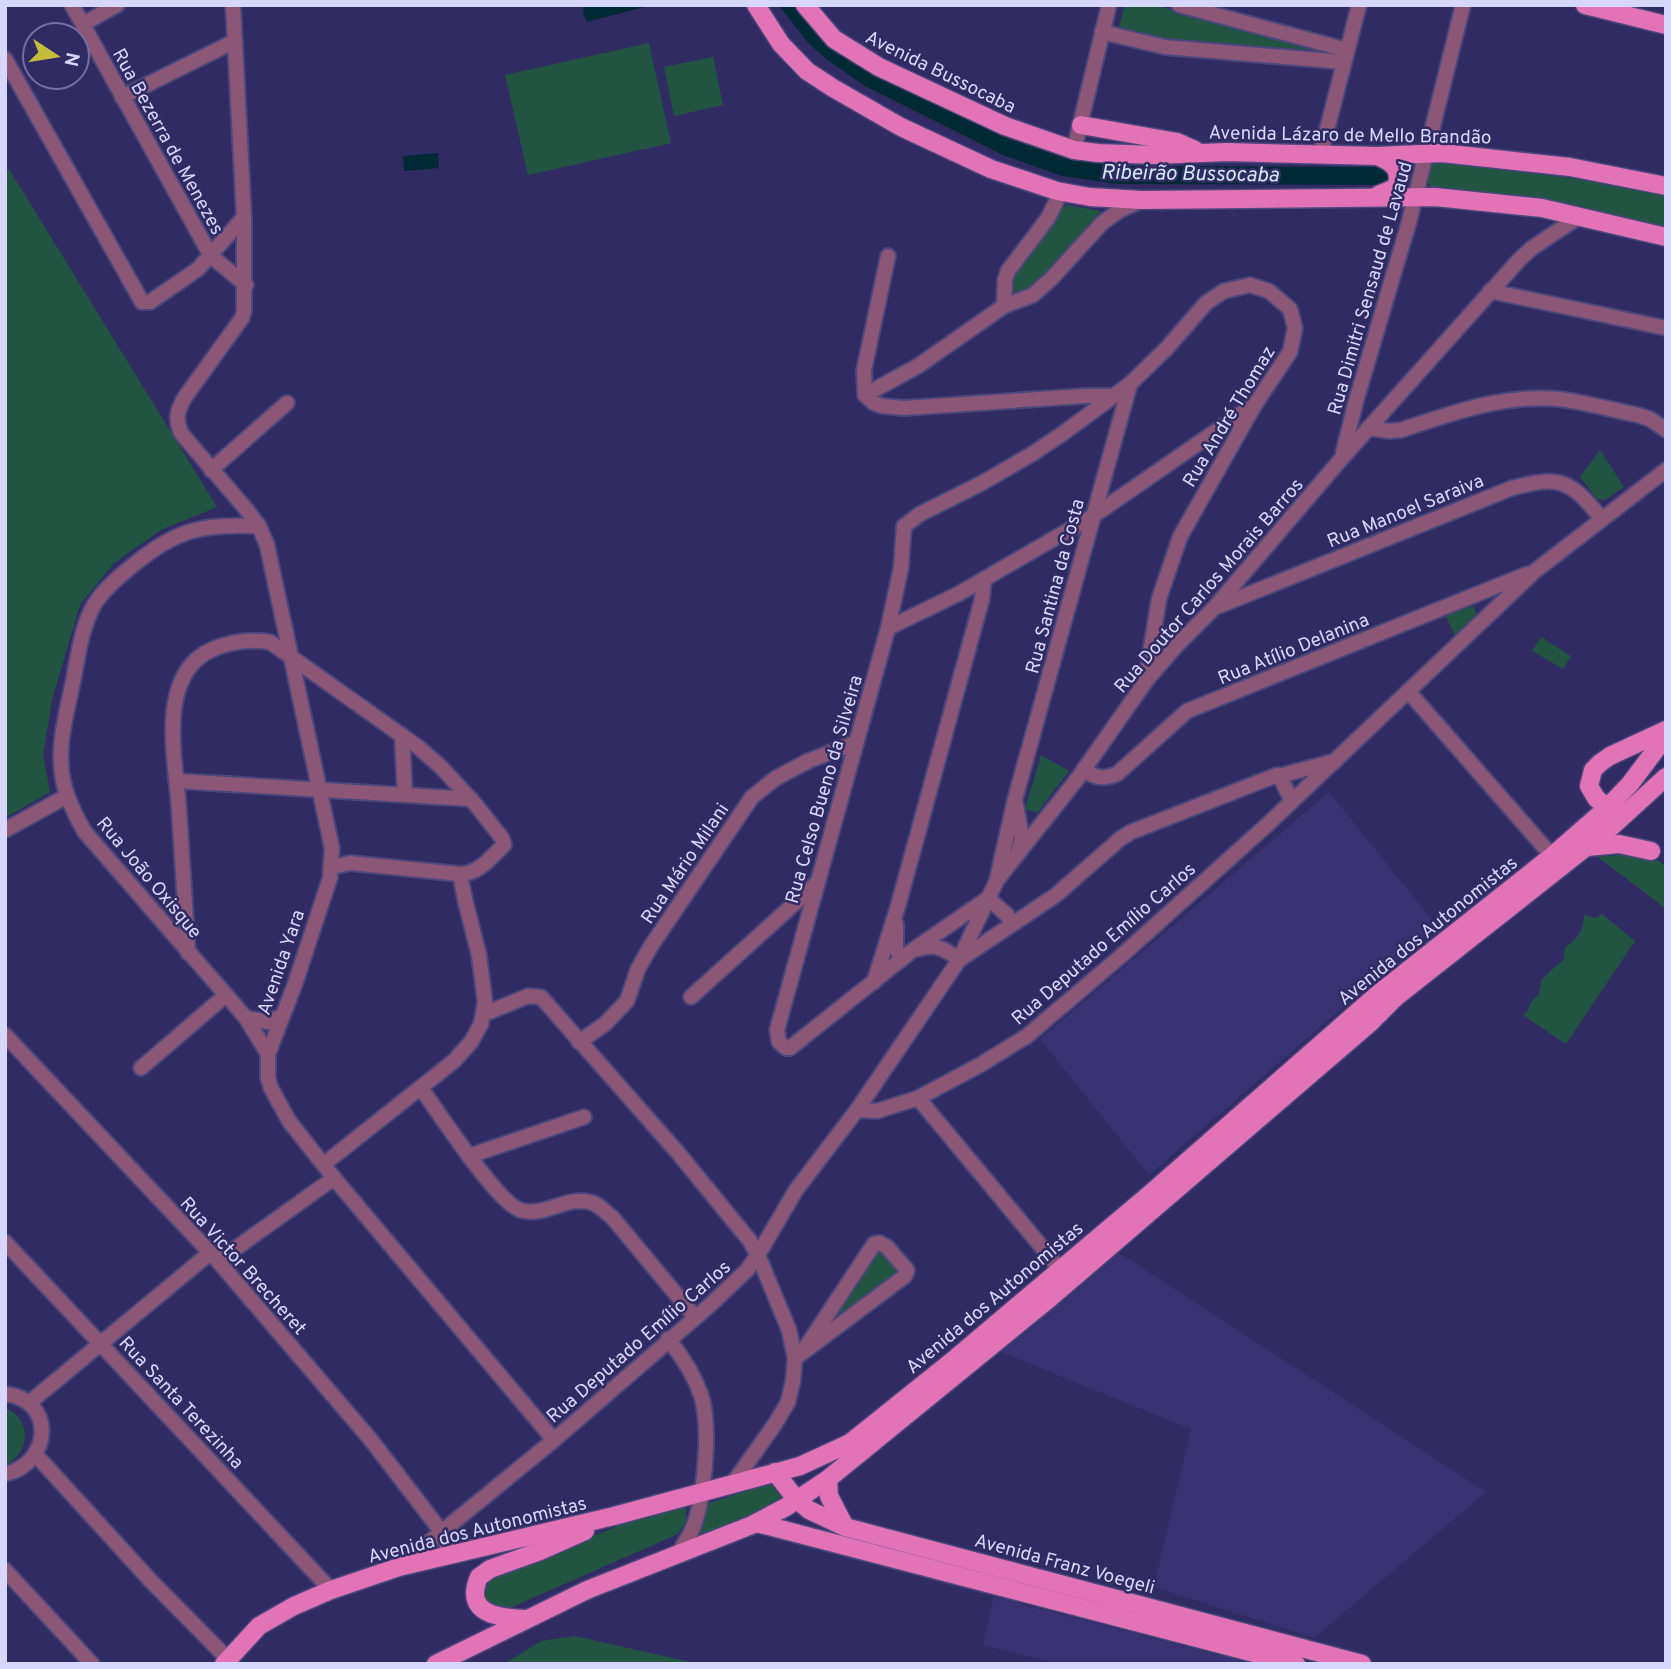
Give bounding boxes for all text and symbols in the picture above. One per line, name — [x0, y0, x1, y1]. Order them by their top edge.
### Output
north arrow — [21, 21, 91, 91]
street label: Avenida Bussocaba — [861, 26, 1019, 120]
street label: Rua Bezerra de Menezes — [106, 45, 228, 239]
text: N — [58, 50, 84, 68]
street label: Avenida Lázaro de Mello Brandão — [1208, 122, 1492, 150]
water label: Ribeirão Bussocaba — [1101, 159, 1279, 190]
street label: Rua Dimitri Sensaud de Lavaud — [1323, 159, 1419, 418]
street label: Rua André Thomaz — [1178, 342, 1281, 492]
street label: Rua Manoel Saraiva — [1324, 469, 1488, 554]
street label: Rua Doutor Carlos Morais Barros — [1110, 474, 1309, 699]
street label: Rua Santina da Costa — [1021, 496, 1091, 677]
street label: Rua Atílio Delanina — [1215, 609, 1373, 691]
street label: Rua Celso Bueno da Silveira — [781, 673, 869, 907]
street label: Rua Mário Milani — [636, 799, 735, 929]
street label: Rua João Oxisque — [90, 812, 206, 944]
street label: Avenida dos Autonomistas — [1334, 852, 1523, 1011]
street label: Rua Deputado Emílio Carlos — [1007, 858, 1201, 1031]
street label: Avenida Yara — [253, 907, 311, 1019]
street label: Rua Victor Brecheret — [174, 1192, 311, 1340]
street label: Avenida dos Autonomistas — [902, 1217, 1089, 1380]
street label: Rua Deputado Emílio Carlos — [542, 1256, 736, 1429]
street label: Rua Santa Terezinha — [113, 1332, 248, 1475]
street label: Avenida dos Autonomistas — [366, 1492, 589, 1570]
street label: Avenida Franz Voegeli — [972, 1529, 1157, 1601]

